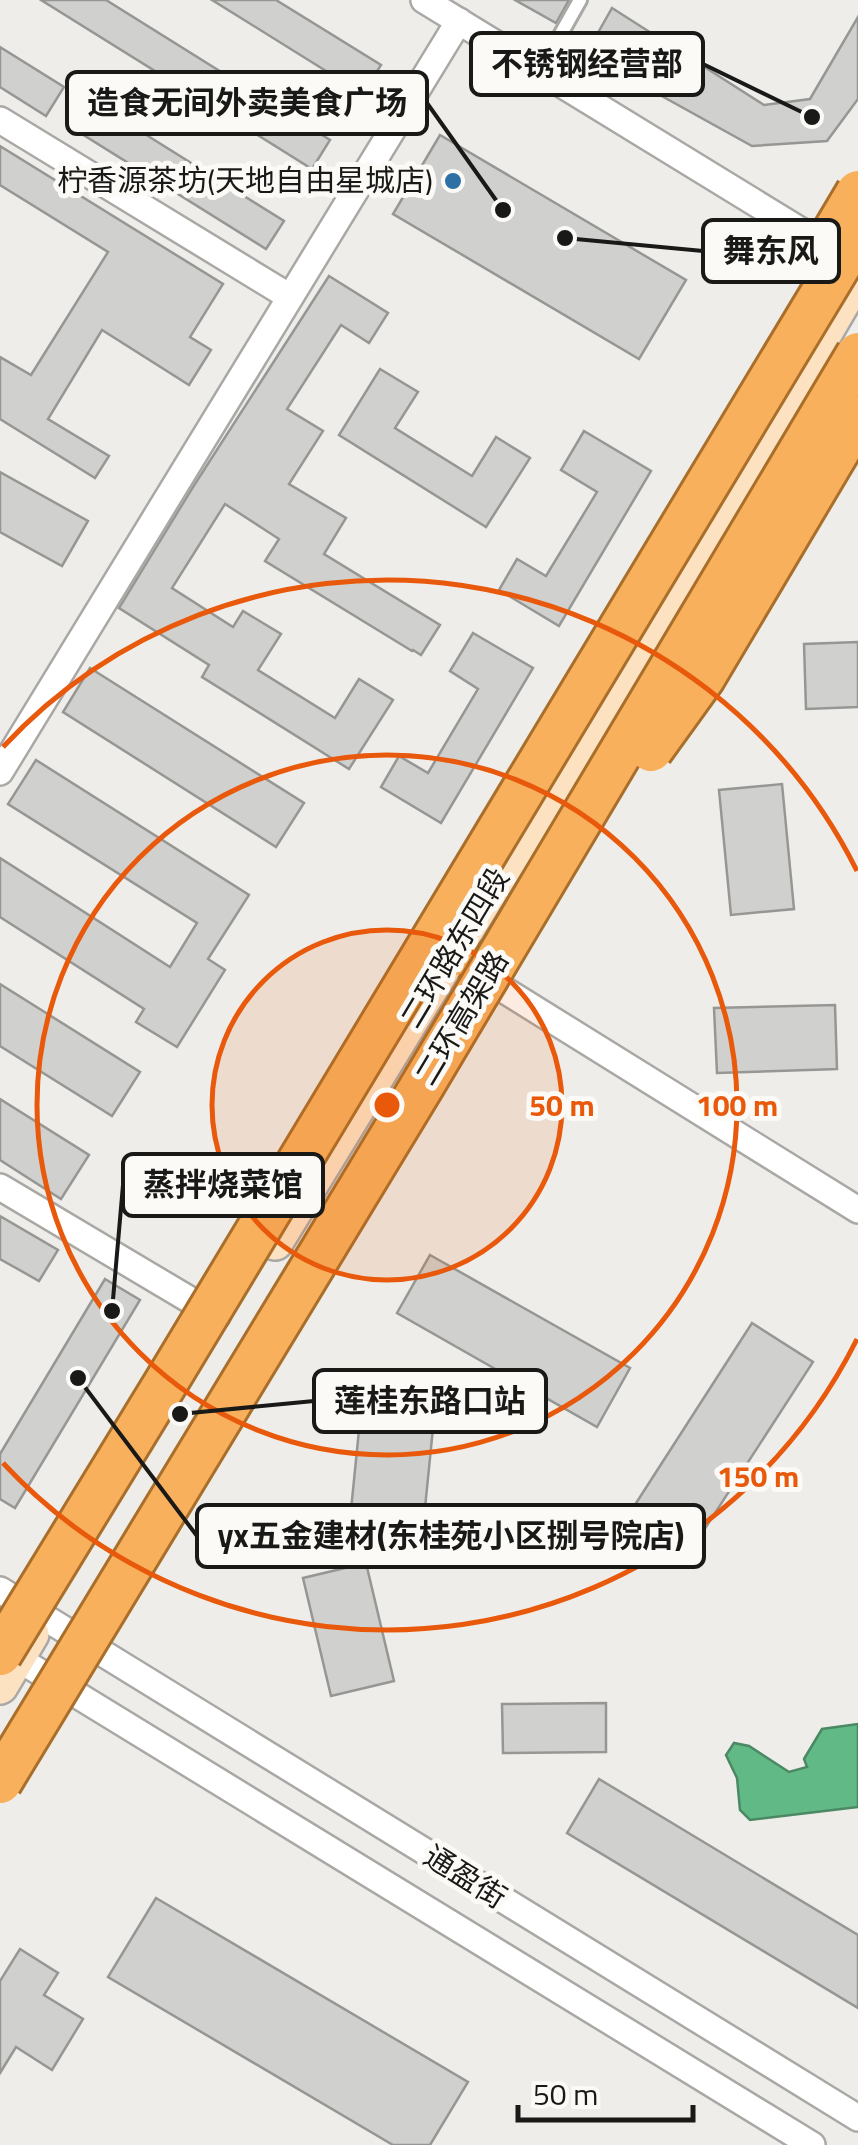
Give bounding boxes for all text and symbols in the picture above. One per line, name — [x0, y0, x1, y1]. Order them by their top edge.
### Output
callout: 不锈钢经营部 — [471, 33, 703, 95]
text: 不锈钢经营部 — [491, 39, 683, 87]
callout: 造食无间外卖美食广场 — [67, 72, 427, 134]
text: 造食无间外卖美食广场 — [87, 78, 407, 126]
place label: 柠香源茶坊(天地自由星城店) — [57, 157, 433, 203]
marker: 柠香源茶坊(天地自由星城店) — [442, 170, 464, 192]
callout: 舞东风 — [703, 220, 839, 282]
text: 舞东风 — [723, 226, 819, 274]
street label: 二环路东四段 — [388, 858, 520, 1036]
street label: 二环高架路 — [403, 941, 519, 1094]
text: 50 m — [529, 1082, 595, 1128]
text: 100 m — [696, 1082, 778, 1128]
centre of rings — [369, 1087, 405, 1123]
callout: 蒸拌烧菜馆 — [123, 1154, 323, 1216]
text: 蒸拌烧菜馆 — [143, 1160, 303, 1208]
callout: 莲桂东路口站 — [314, 1370, 546, 1432]
text: 莲桂东路口站 — [334, 1376, 526, 1424]
text: 150 m — [717, 1453, 799, 1499]
callout: yx五金建材(东桂苑小区捌号院店) — [197, 1505, 704, 1567]
text: yx五金建材(东桂苑小区捌号院店) — [218, 1511, 684, 1559]
street label: 通盈街 — [415, 1833, 516, 1920]
scale bar — [518, 2060, 693, 2122]
text: 50 m — [533, 2071, 598, 2117]

